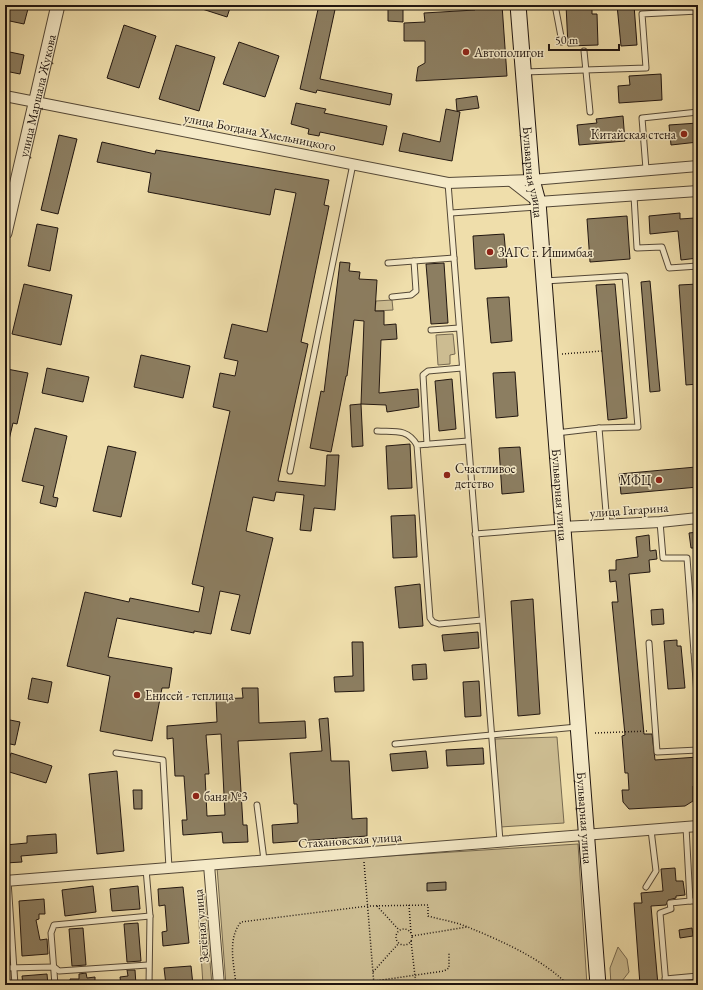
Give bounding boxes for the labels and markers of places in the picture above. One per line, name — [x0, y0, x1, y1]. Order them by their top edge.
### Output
place label: Автополигон — [473, 44, 544, 61]
marker: Автополигон — [461, 47, 471, 57]
place label: Китайская стена — [591, 126, 677, 143]
marker: Китайская стена — [679, 129, 689, 139]
place label: ЗАГС г. Ишимбая — [498, 244, 593, 261]
marker: ЗАГС г. Ишимбая — [485, 247, 495, 257]
place label: Счастливое детство — [455, 460, 516, 492]
marker: Счастливое детство — [442, 470, 452, 480]
place label: МФЦ — [620, 472, 651, 489]
marker: МФЦ — [654, 475, 664, 485]
place label: Енисей - теплица — [145, 687, 234, 704]
marker: Енисей - теплица — [132, 690, 142, 700]
place label: баня №3 — [204, 788, 248, 805]
marker: баня №3 — [191, 791, 201, 801]

